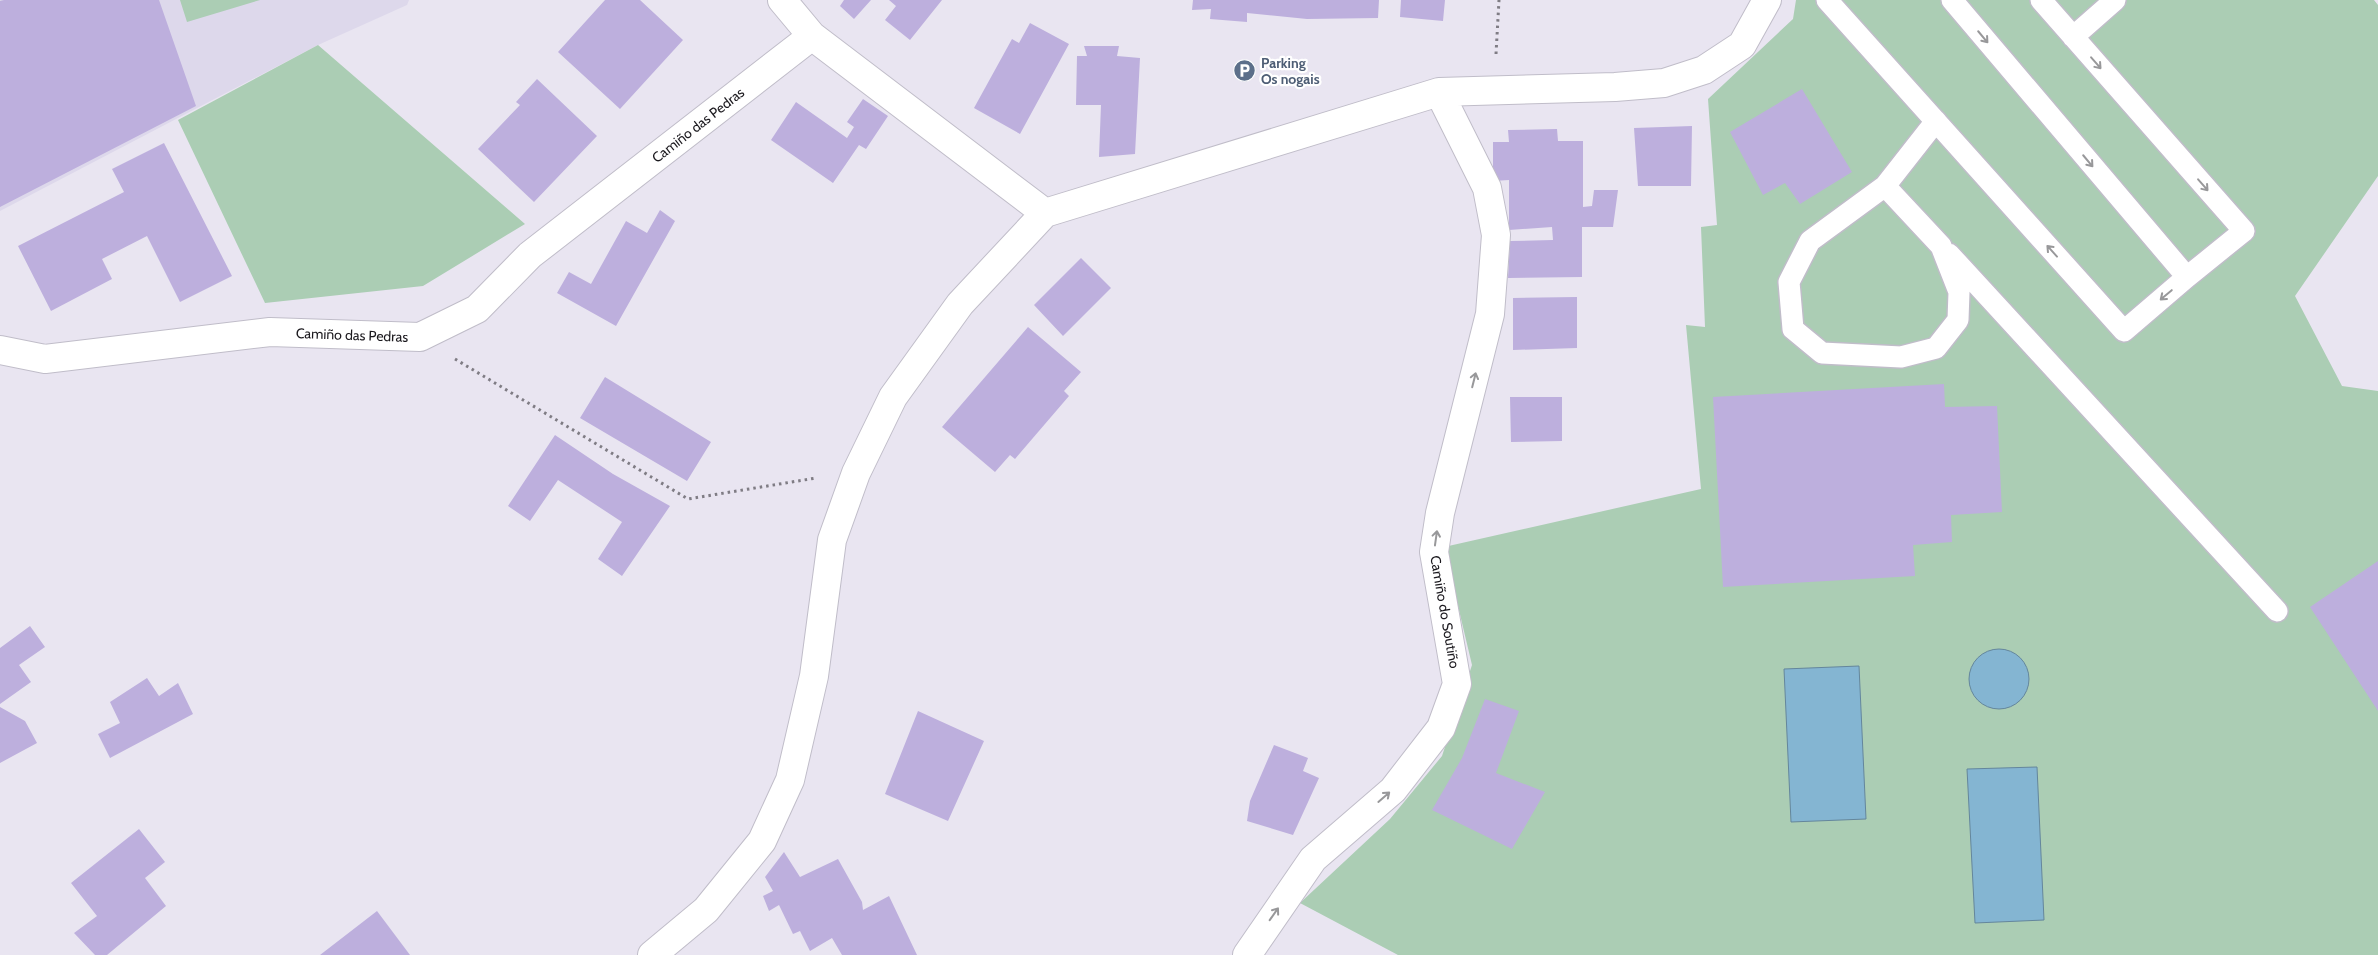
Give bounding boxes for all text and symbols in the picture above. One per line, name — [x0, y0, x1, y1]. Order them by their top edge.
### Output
one-way arrow — [1978, 31, 1989, 44]
place label: Parking Os nogais — [1261, 54, 1320, 88]
one-way arrow — [2090, 56, 2102, 69]
parking icon: Parking Os nogais — [1233, 59, 1257, 83]
street label: Camiño das Pedras — [648, 83, 748, 167]
one-way arrow — [2083, 154, 2094, 167]
one-way arrow — [2198, 178, 2209, 191]
one-way arrow — [2046, 244, 2058, 257]
one-way arrow — [2160, 289, 2173, 300]
street label: Camiño das Pedras — [296, 324, 409, 346]
one-way arrow — [1470, 372, 1479, 388]
one-way arrow — [1431, 530, 1441, 546]
street label: Camiño do Soutiño — [1426, 554, 1464, 670]
one-way arrow — [1378, 791, 1391, 803]
one-way arrow — [1269, 908, 1279, 922]

